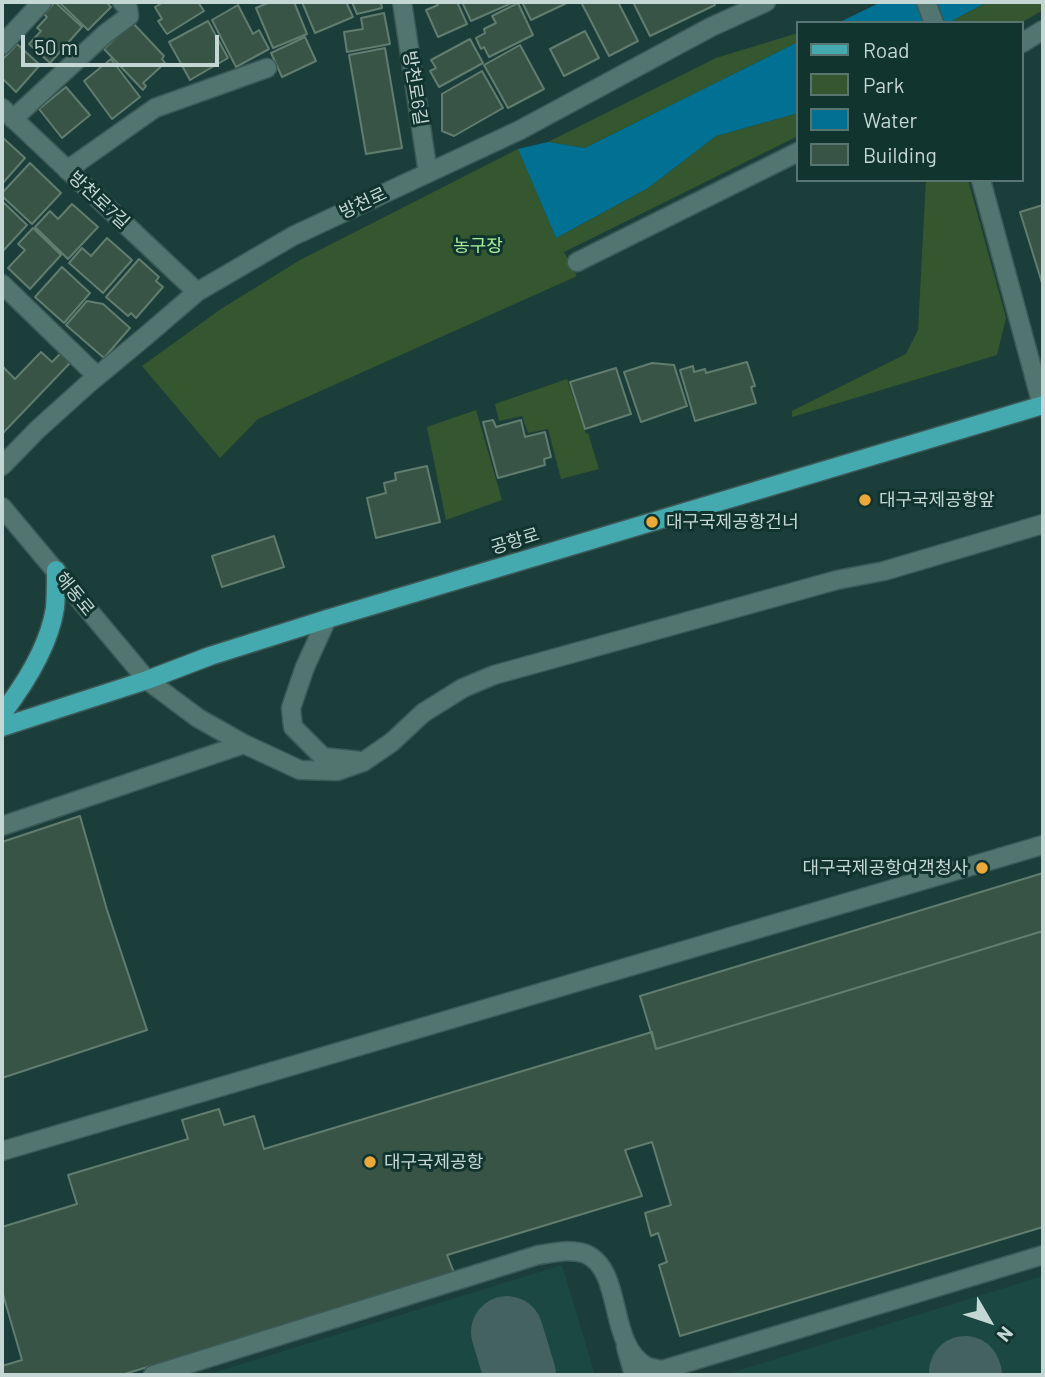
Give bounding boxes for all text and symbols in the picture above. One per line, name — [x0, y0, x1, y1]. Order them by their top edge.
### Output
scale bar — [24, 21, 222, 65]
legend — [796, 21, 1024, 182]
text: 50 m — [34, 34, 78, 59]
text: Road — [863, 37, 909, 62]
street label: 방천로6길 — [398, 49, 432, 127]
text: Park — [863, 72, 904, 97]
text: Water — [863, 107, 917, 132]
text: Building — [863, 142, 937, 167]
street label: 방천로7길 — [64, 167, 134, 233]
street label: 방천로 — [336, 183, 390, 223]
park label: 농구장 — [453, 235, 503, 257]
place label: 대구국제공항앞 — [879, 489, 995, 511]
marker: 대구국제공항앞 — [857, 492, 873, 508]
place label: 대구국제공항건너 — [666, 511, 798, 533]
marker: 대구국제공항건너 — [644, 514, 660, 530]
street label: 공항로 — [488, 523, 542, 559]
street label: 해동로 — [51, 568, 99, 620]
place label: 대구국제공항여객청사 — [802, 857, 968, 879]
marker: 대구국제공항여객청사 — [974, 860, 990, 876]
place label: 대구국제공항 — [384, 1151, 483, 1173]
marker: 대구국제공항 — [362, 1154, 378, 1170]
north arrow — [954, 1286, 1024, 1356]
text: N — [993, 1322, 1019, 1347]

